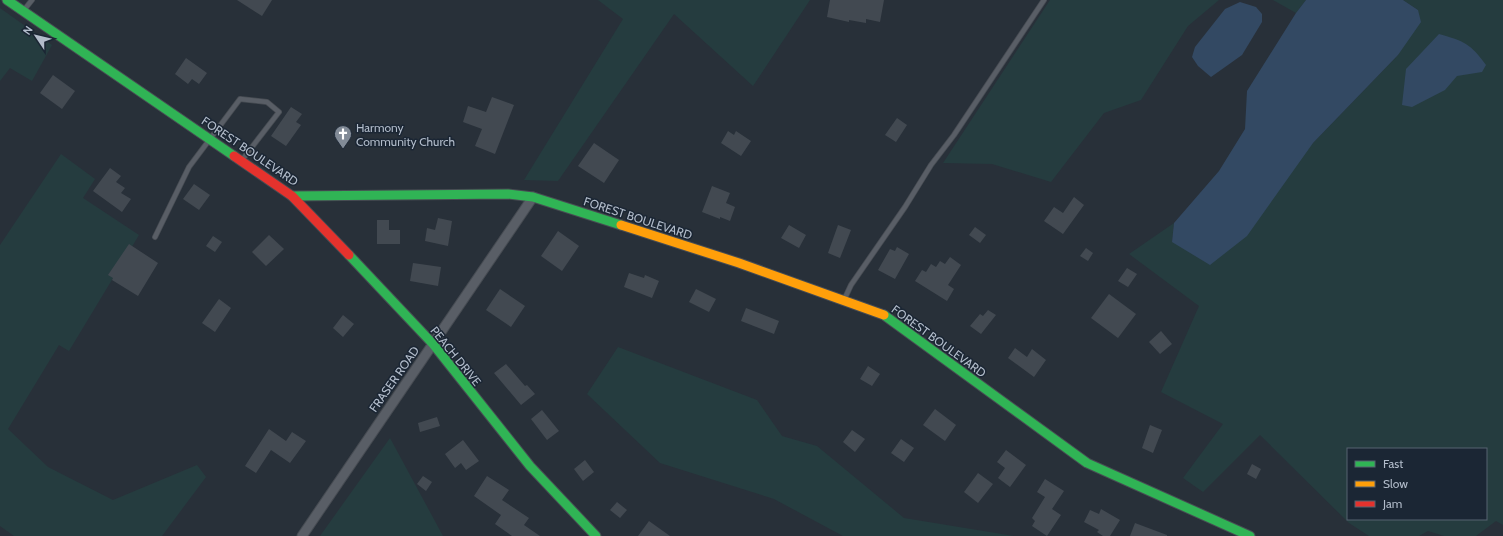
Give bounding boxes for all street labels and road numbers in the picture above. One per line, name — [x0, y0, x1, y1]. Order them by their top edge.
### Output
street label: FOREST BOULEVARD — [199, 113, 301, 189]
street label: FOREST BOULEVARD — [582, 193, 694, 243]
street label: FOREST BOULEVARD — [889, 302, 989, 381]
street label: PEACH DRIVE — [427, 323, 485, 389]
street label: FRASER ROAD — [366, 343, 422, 415]

